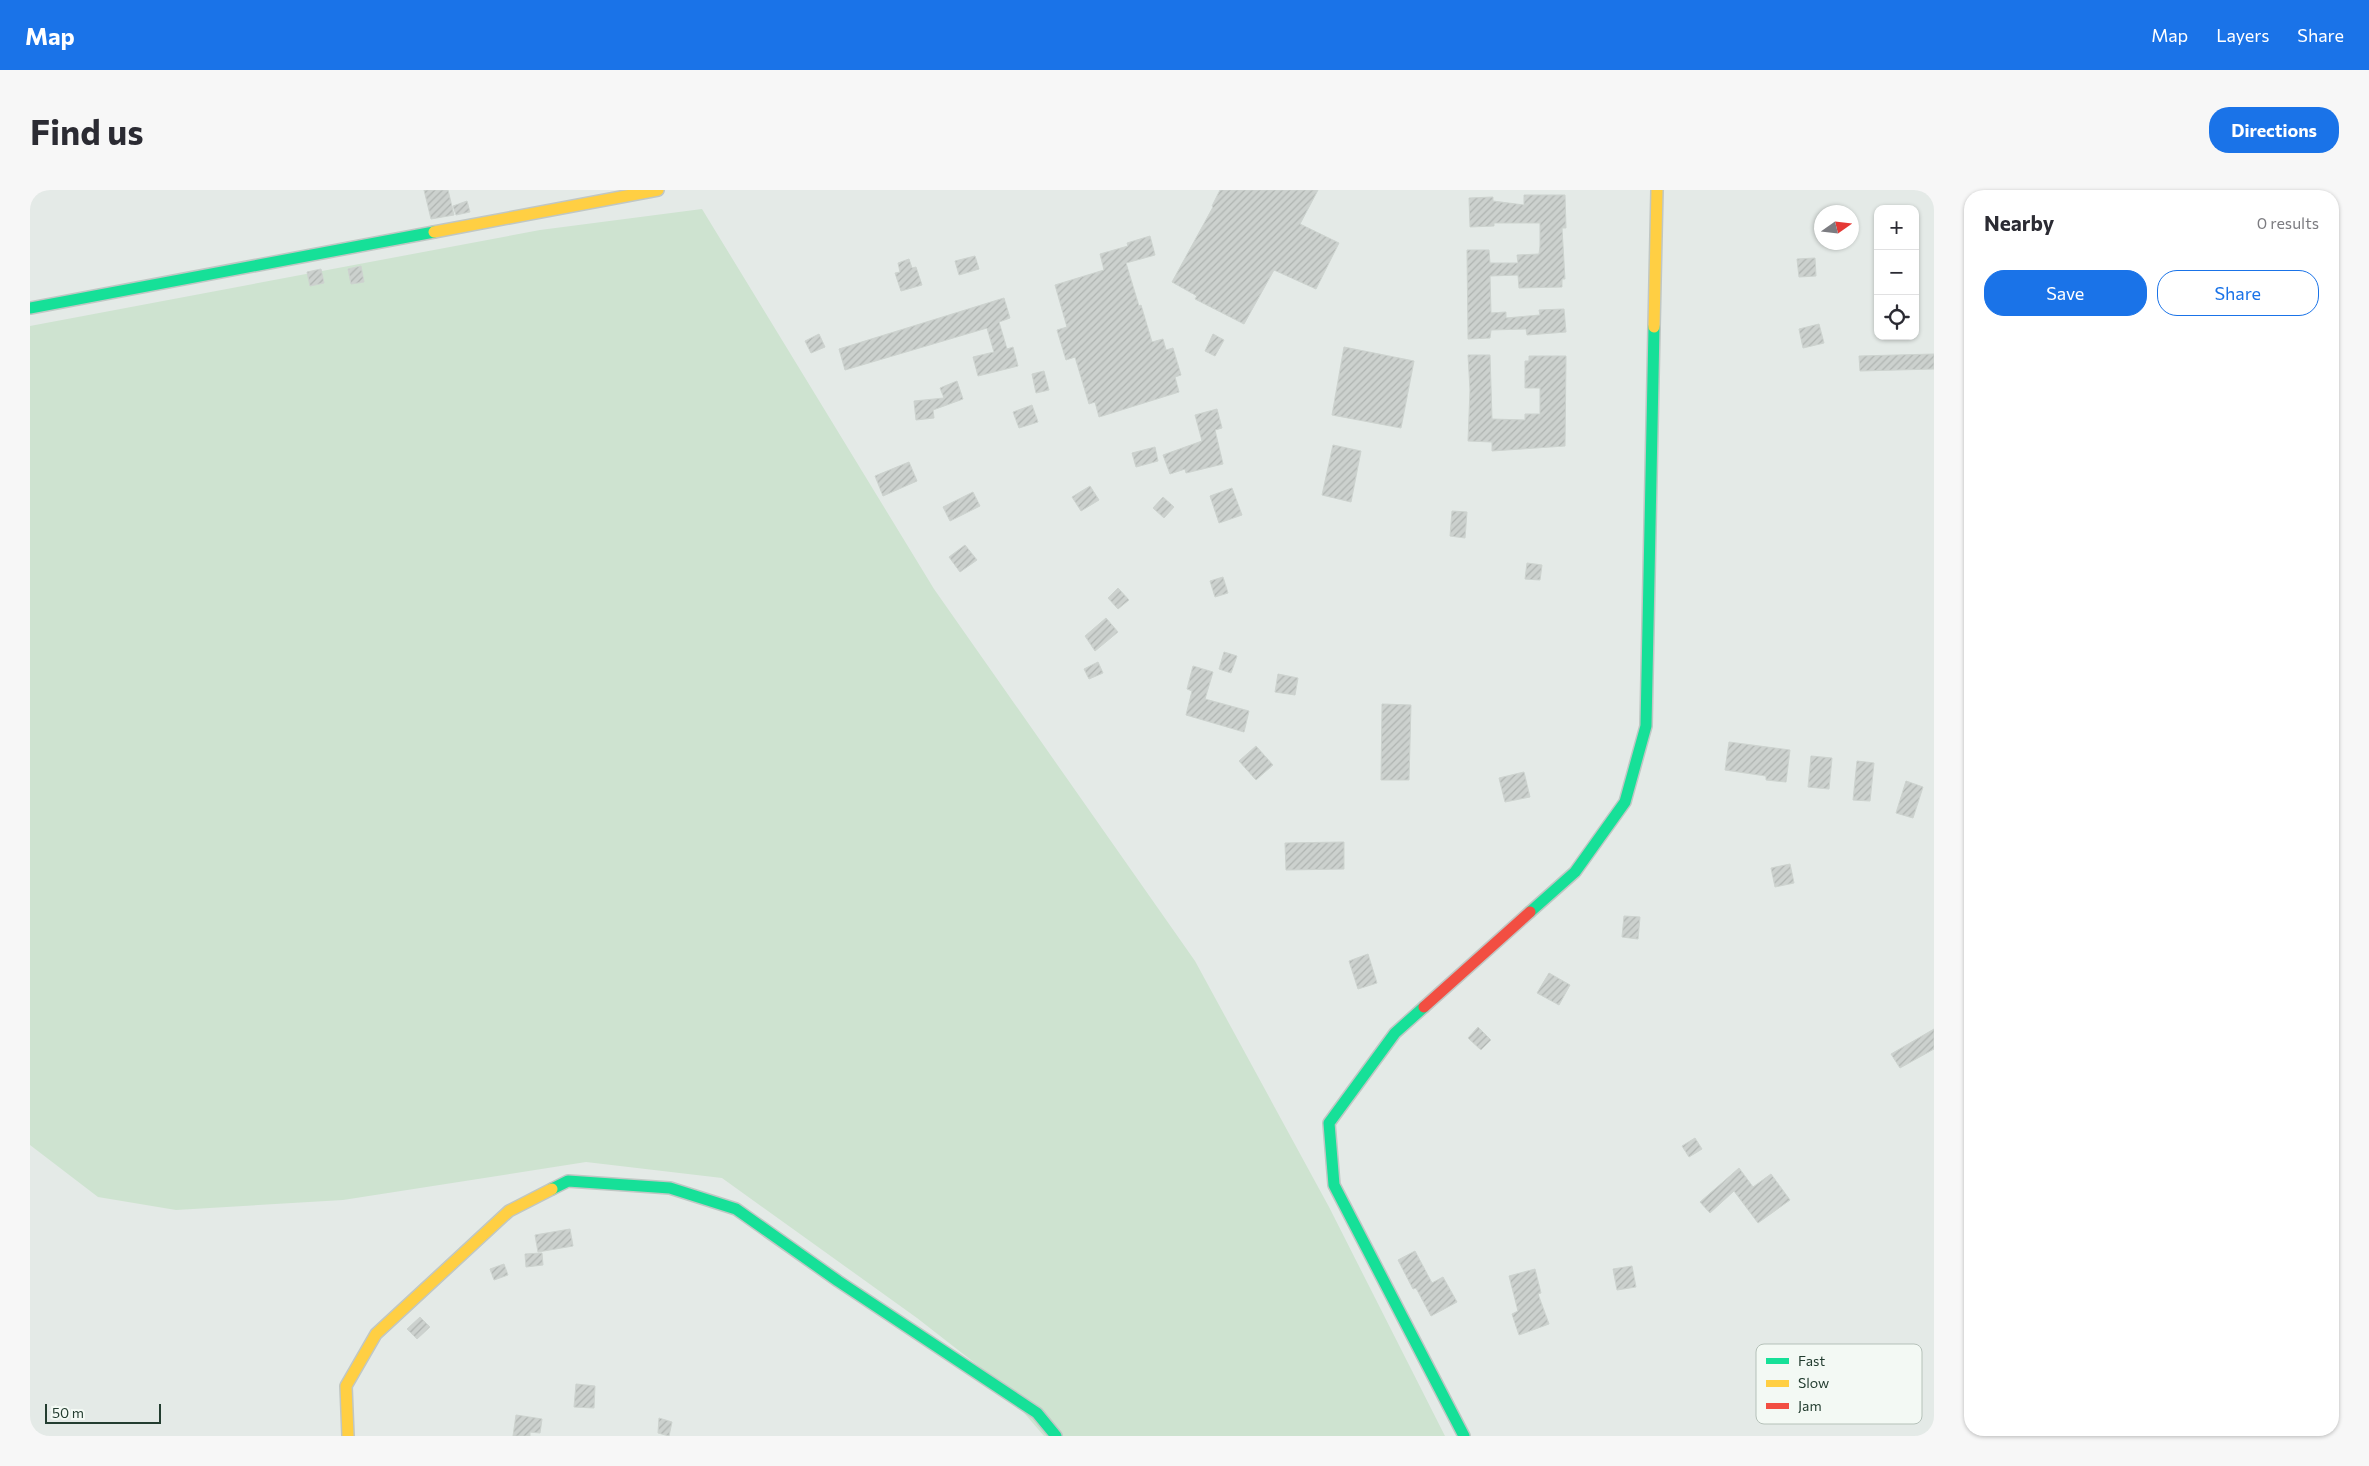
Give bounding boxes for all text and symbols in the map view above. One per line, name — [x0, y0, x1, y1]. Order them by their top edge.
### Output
text: Map — [25, 21, 75, 50]
text: Map — [2151, 24, 2188, 46]
text: Layers — [2216, 24, 2269, 46]
text: Share — [2297, 24, 2344, 46]
button: Directions — [2209, 107, 2339, 153]
text: Find us — [30, 109, 144, 152]
north arrow — [1814, 205, 1859, 250]
map controls — [1874, 205, 1919, 340]
button: + — [1874, 205, 1919, 250]
text: Nearby — [1984, 210, 2054, 235]
text: 0 results — [2257, 213, 2319, 232]
button: − — [1874, 250, 1919, 295]
button: Save — [1984, 270, 2147, 316]
button: Share — [2157, 270, 2319, 316]
button: locate — [1874, 295, 1919, 340]
legend — [1756, 1344, 1922, 1424]
text: Fast — [1798, 1352, 1825, 1369]
text: Slow — [1798, 1374, 1829, 1391]
text: Jam — [1798, 1397, 1822, 1414]
scale bar — [45, 1401, 161, 1424]
text: 50 m — [52, 1404, 84, 1421]

